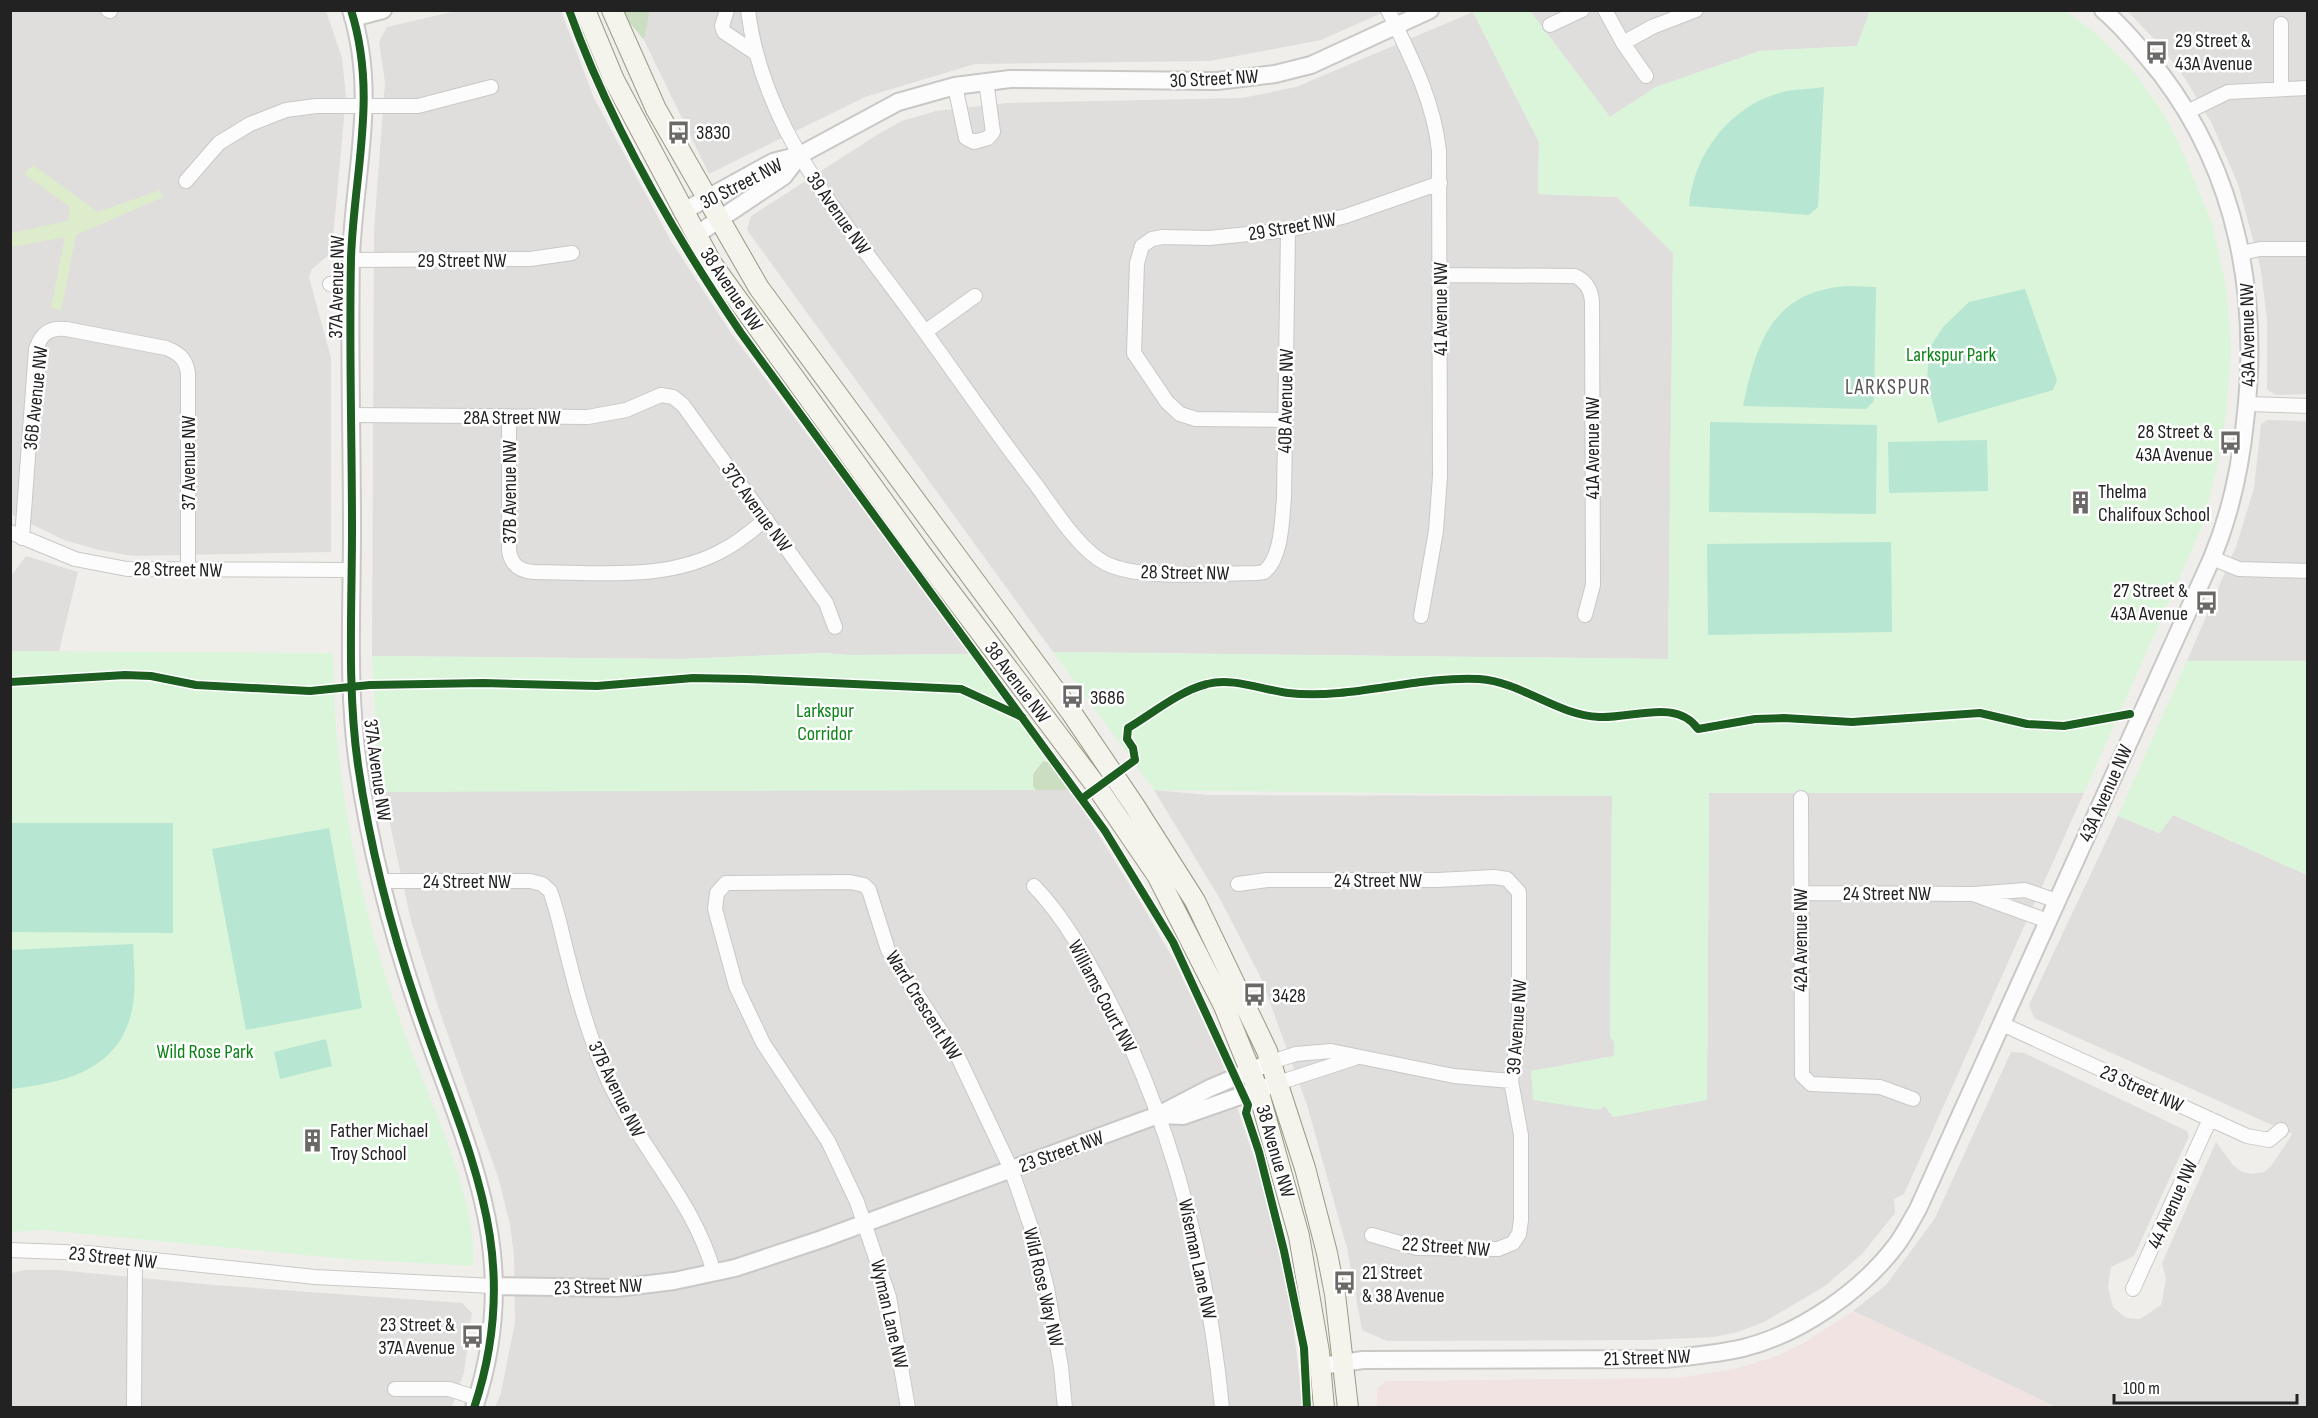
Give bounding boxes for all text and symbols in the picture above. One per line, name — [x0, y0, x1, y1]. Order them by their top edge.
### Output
place label: 29 Street & 43A Avenue — [2175, 29, 2252, 76]
bus stop icon: 29 Street & 43A Avenue — [2144, 39, 2170, 65]
street label: 30 Street NW — [1169, 65, 1259, 93]
bus stop icon: 3830 — [665, 119, 691, 145]
place label: 3830 — [696, 121, 730, 145]
street label: 30 Street NW — [696, 153, 787, 215]
street label: 39 Avenue NW — [801, 167, 875, 260]
street label: 29 Street NW — [1246, 207, 1338, 247]
street label: 37A Avenue NW — [324, 235, 350, 339]
street label: 38 Avenue NW — [694, 243, 768, 336]
street label: 29 Street NW — [418, 249, 506, 273]
street label: 41 Avenue NW — [1429, 262, 1453, 356]
street label: 43A Avenue NW — [2235, 283, 2261, 387]
park label: Larkspur Park — [1906, 343, 1996, 367]
street label: 36B Avenue NW — [19, 345, 53, 451]
street label: 40B Avenue NW — [1273, 348, 1299, 454]
district label: LARKSPUR — [1845, 375, 1931, 400]
street label: 41A Avenue NW — [1581, 397, 1605, 499]
street label: 28A Street NW — [463, 406, 561, 430]
street label: 37 Avenue NW — [177, 416, 201, 510]
place label: 28 Street & 43A Avenue — [2136, 420, 2213, 467]
bus stop icon: 28 Street & 43A Avenue — [2218, 430, 2244, 456]
street label: 37B Avenue NW — [498, 440, 522, 544]
street label: 37C Avenue NW — [716, 458, 797, 557]
place label: Thelma Chalifoux School — [2098, 480, 2210, 527]
building icon: Thelma Chalifoux School — [2067, 490, 2093, 516]
street label: 28 Street NW — [133, 557, 223, 583]
street label: 28 Street NW — [1140, 560, 1230, 586]
place label: 27 Street & 43A Avenue — [2111, 579, 2188, 626]
bus stop icon: 27 Street & 43A Avenue — [2193, 589, 2219, 615]
street label: 38 Avenue NW — [979, 637, 1056, 728]
bus stop icon: 3686 — [1059, 684, 1085, 710]
place label: 3686 — [1090, 686, 1125, 710]
park label: Larkspur Corridor — [796, 699, 854, 746]
street label: 37A Avenue NW — [358, 717, 396, 823]
street label: 43A Avenue NW — [2074, 741, 2138, 846]
street label: 24 Street NW — [1334, 869, 1422, 893]
street label: 24 Street NW — [423, 870, 511, 894]
street label: 24 Street NW — [1843, 882, 1931, 906]
street label: 42A Avenue NW — [1789, 888, 1813, 992]
street label: Williams Court NW — [1062, 936, 1142, 1057]
street label: Ward Crescent NW — [880, 946, 966, 1065]
street label: 39 Avenue NW — [1502, 978, 1532, 1076]
bus stop icon: 3428 — [1241, 982, 1267, 1008]
place label: 3428 — [1272, 984, 1306, 1008]
street label: 37B Avenue NW — [583, 1037, 650, 1141]
park label: Wild Rose Park — [157, 1040, 254, 1064]
street label: 23 Street NW — [2096, 1060, 2187, 1118]
street label: 38 Avenue NW — [1250, 1102, 1300, 1201]
place label: Father Michael Troy School — [330, 1119, 428, 1166]
street label: 23 Street NW — [1016, 1126, 1107, 1178]
building icon: Father Michael Troy School — [299, 1128, 325, 1154]
street label: 44 Avenue NW — [2143, 1156, 2203, 1253]
street label: Wiseman Lane NW — [1173, 1197, 1221, 1322]
street label: Wild Rose Way NW — [1018, 1225, 1068, 1349]
street label: 22 Street NW — [1401, 1232, 1491, 1262]
street label: 23 Street NW — [68, 1241, 158, 1275]
street label: Wyman Lane NW — [865, 1257, 913, 1371]
place label: 21 Street & 38 Avenue — [1362, 1261, 1445, 1308]
bus stop icon: 21 Street & 38 Avenue — [1331, 1270, 1357, 1296]
street label: 23 Street NW — [553, 1273, 643, 1301]
place label: 23 Street & 37A Avenue — [378, 1313, 455, 1360]
bus stop icon: 23 Street & 37A Avenue — [460, 1323, 486, 1349]
street label: 21 Street NW — [1603, 1344, 1691, 1372]
scale bar — [2114, 1367, 2297, 1405]
text: 100 m — [2123, 1378, 2160, 1399]

